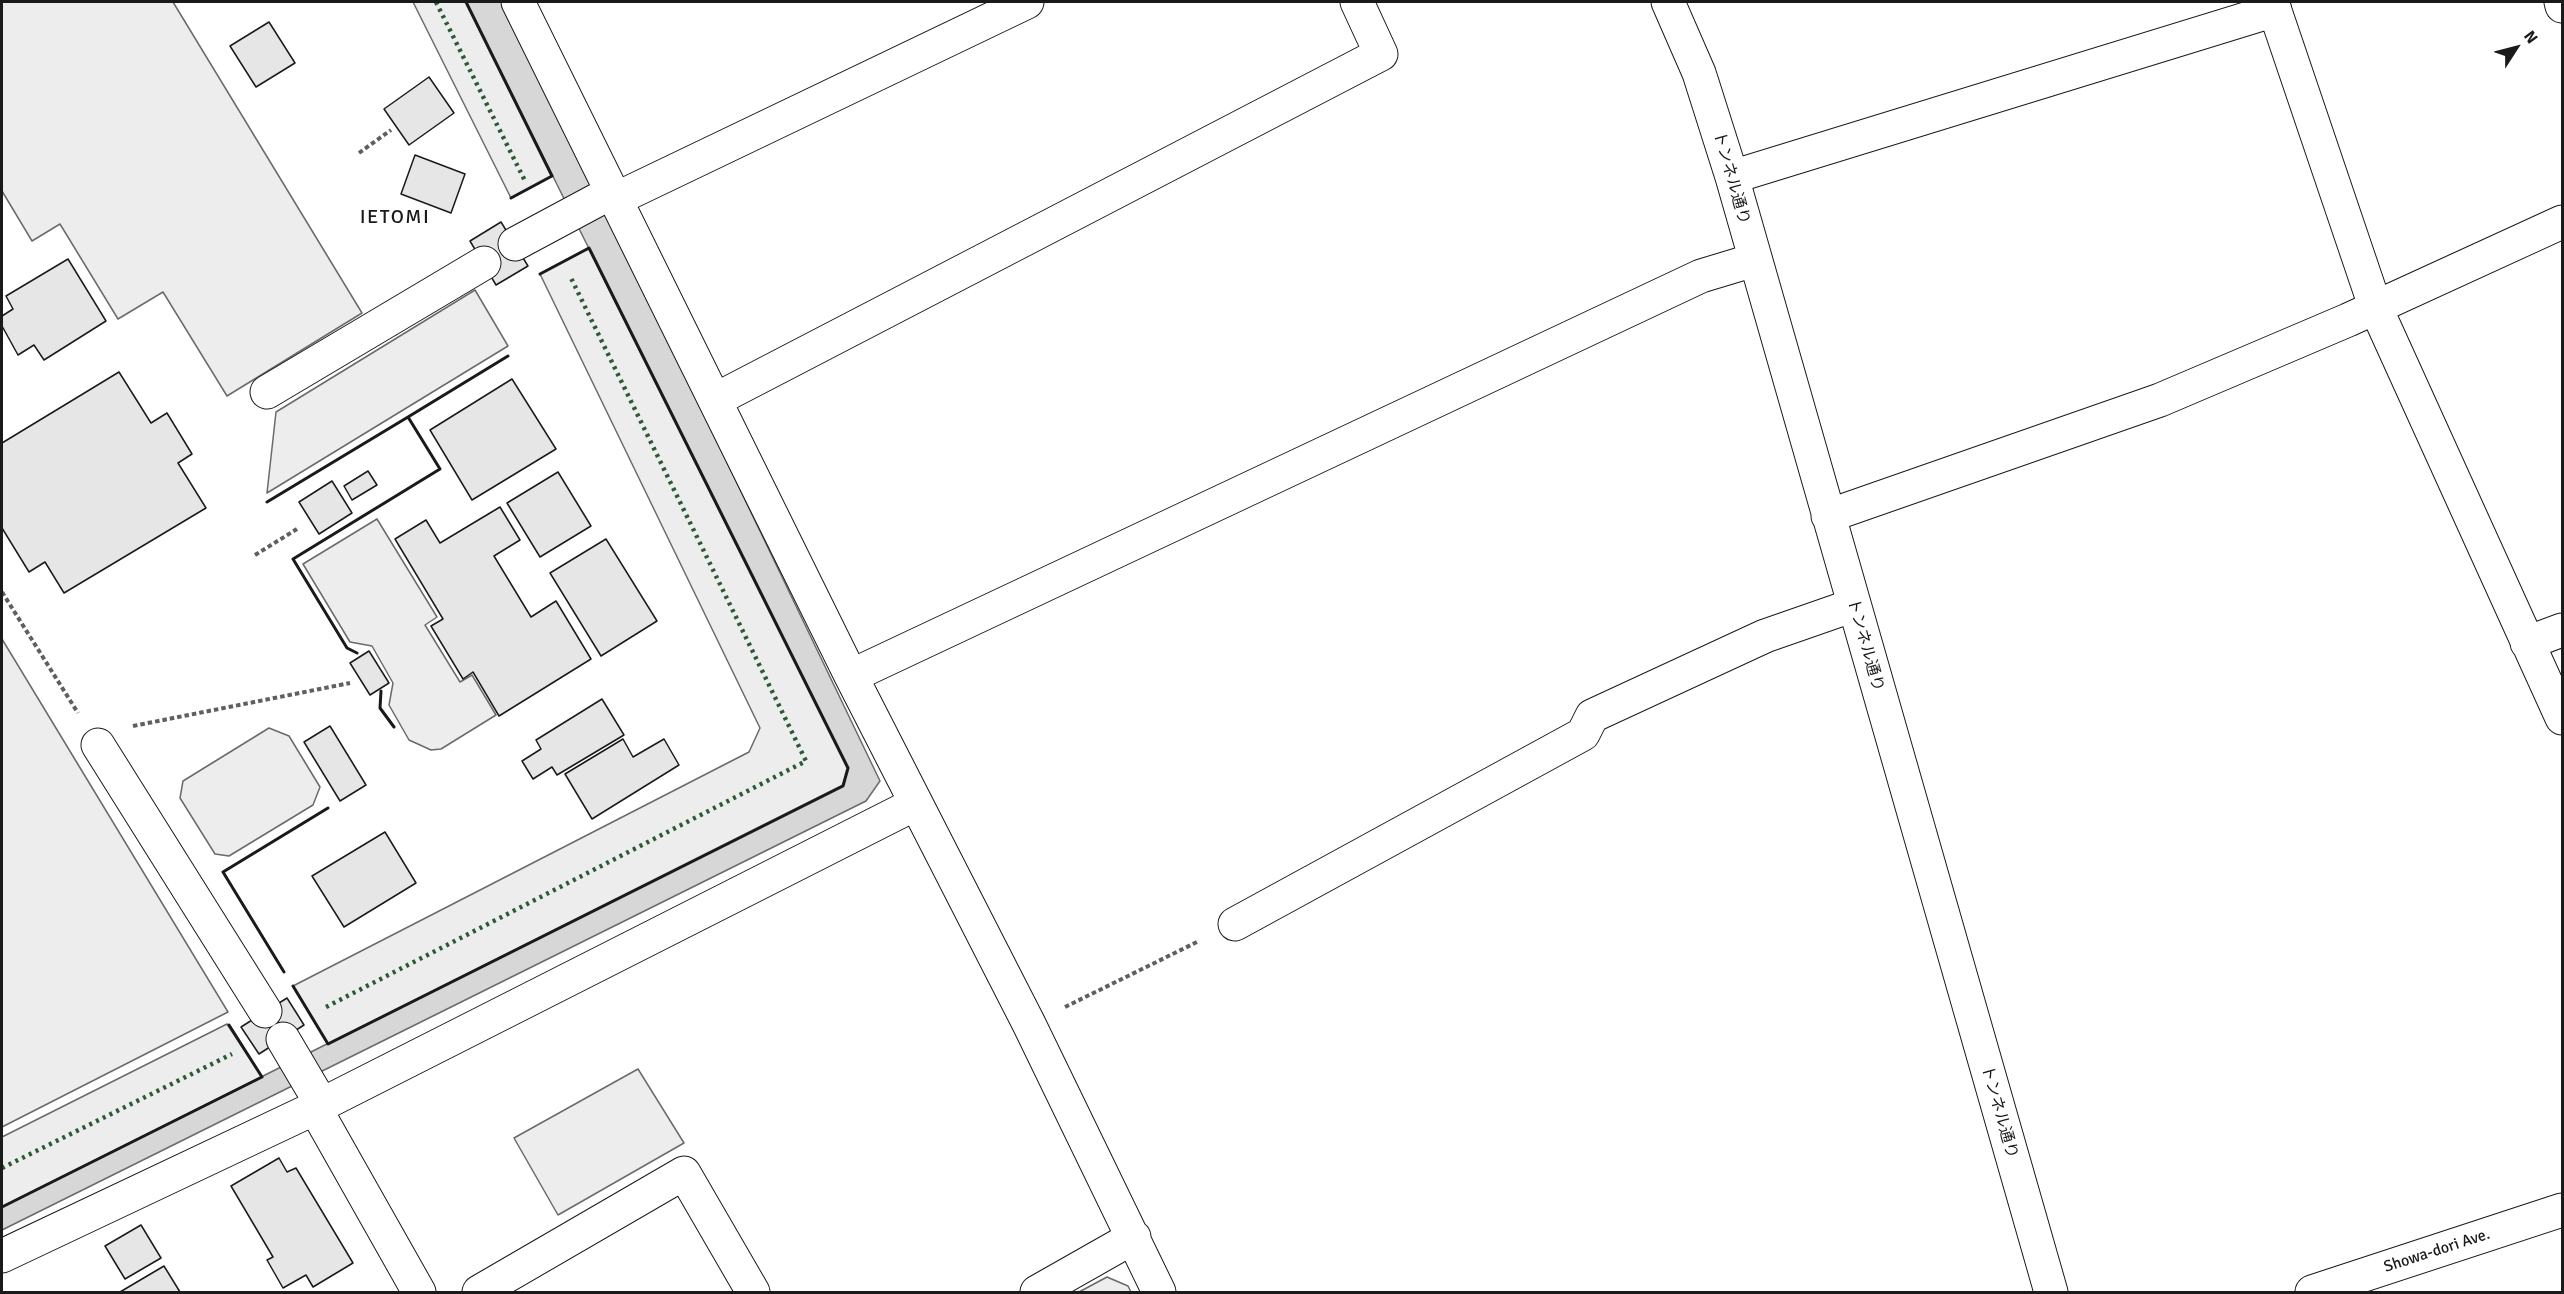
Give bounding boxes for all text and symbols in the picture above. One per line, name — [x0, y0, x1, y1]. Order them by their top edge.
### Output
north arrow — [2486, 18, 2546, 78]
text: N — [2519, 27, 2542, 48]
street label: トンネル通り — [1709, 129, 1753, 227]
district label: IETOMI — [360, 206, 430, 230]
street label: トンネル通り — [1843, 596, 1887, 694]
street label: トンネル通り — [1977, 1063, 2021, 1161]
street label: Showa-dori Ave. — [2381, 1225, 2493, 1277]

